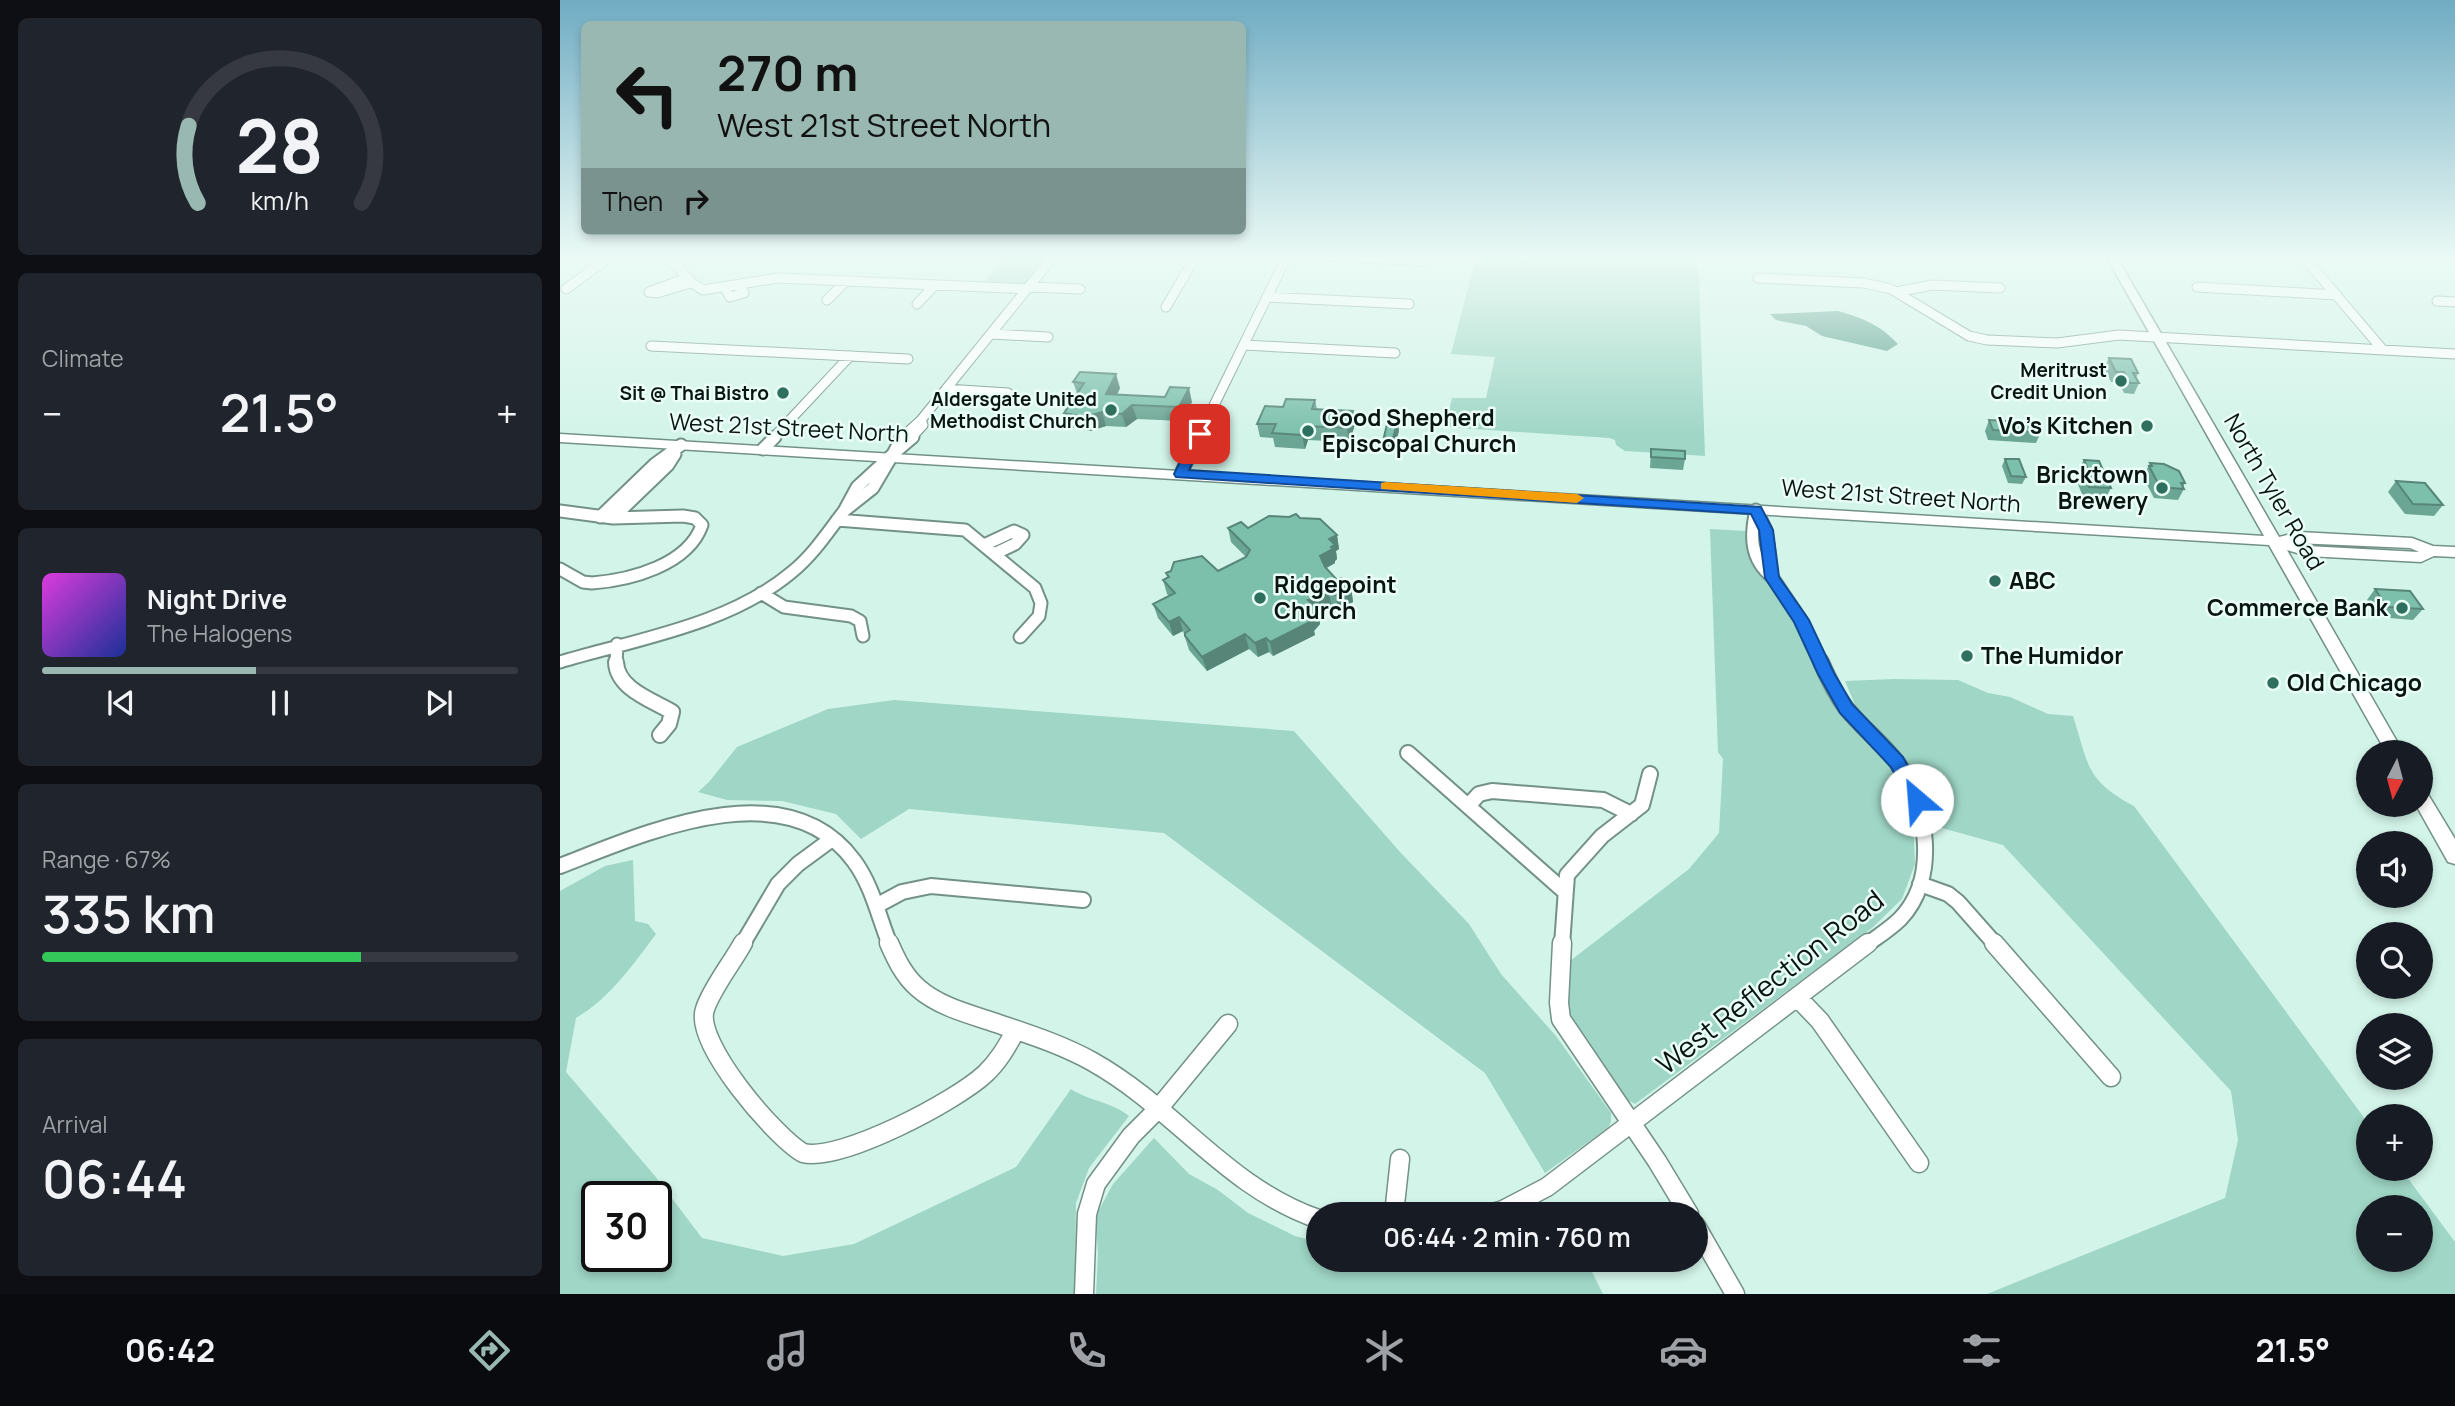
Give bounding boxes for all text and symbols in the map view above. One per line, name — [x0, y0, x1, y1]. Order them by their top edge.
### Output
text: 270 m — [717, 39, 858, 106]
icon: left — [602, 49, 693, 140]
text: 28 — [236, 95, 324, 195]
text: West 21st Street North — [717, 103, 1051, 147]
text: km/h — [251, 182, 309, 217]
icon: right — [677, 182, 715, 220]
text: Then — [602, 183, 663, 219]
text: Climate — [42, 342, 124, 374]
place label: Meritrust Credit Union — [1991, 357, 2107, 405]
marker: Meritrust Credit Union — [2113, 373, 2129, 389]
text: 21.5° — [220, 377, 339, 448]
place label: Sit @ Thai Bistro — [620, 380, 769, 406]
marker: Sit @ Thai Bistro — [775, 385, 791, 401]
place label: Aldersgate United Methodist Church — [930, 386, 1097, 434]
text: − — [42, 387, 63, 439]
text: + — [496, 387, 518, 439]
place label: Good Shepherd Episcopal Church — [1322, 401, 1516, 459]
marker: Aldersgate United Methodist Church — [1103, 402, 1119, 418]
pin — [1170, 404, 1230, 464]
street label: West 21st Street North — [668, 405, 910, 449]
street label: North Tyler Road — [2217, 407, 2333, 576]
place label: Vo's Kitchen — [1998, 409, 2133, 441]
icon: arrive — [1181, 415, 1219, 453]
marker: Vo's Kitchen — [2139, 418, 2155, 434]
marker: Good Shepherd Episcopal Church — [1300, 423, 1316, 439]
place label: Bricktown Brewery — [2036, 458, 2148, 516]
street label: West 21st Street North — [1780, 471, 2022, 519]
marker: Bricktown Brewery — [2154, 480, 2170, 496]
place label: ABC — [2009, 564, 2056, 596]
place label: Ridgepoint Church — [1274, 568, 1397, 626]
marker: ABC — [1987, 573, 2003, 589]
text: Night Drive — [147, 581, 287, 617]
marker: Ridgepoint Church — [1252, 590, 1268, 606]
place label: Commerce Bank — [2207, 591, 2389, 623]
marker: Commerce Bank — [2394, 600, 2410, 616]
text: The Halogens — [147, 617, 292, 649]
place label: The Humidor — [1981, 639, 2123, 671]
marker: The Humidor — [1959, 648, 1975, 664]
place label: Old Chicago — [2287, 666, 2422, 698]
marker: Old Chicago — [2265, 675, 2281, 691]
icon: previous — [102, 684, 140, 722]
icon: pause — [261, 684, 299, 722]
icon: next — [420, 684, 458, 722]
north arrow — [2356, 740, 2432, 817]
map controls — [2356, 740, 2433, 1272]
position arrow — [1880, 763, 1954, 837]
button: sound — [2356, 831, 2433, 908]
text: Range · 67% — [42, 843, 171, 875]
text: 335 km — [42, 878, 215, 949]
street label: West Reflection Road — [1648, 880, 1891, 1082]
button: search — [2356, 922, 2433, 999]
button: layers — [2356, 1013, 2433, 1090]
button: + — [2356, 1104, 2433, 1181]
text: Arrival — [42, 1108, 108, 1140]
text: 06:44 — [42, 1143, 187, 1214]
speed limit sign: 30 — [581, 1181, 672, 1272]
button: − — [2356, 1195, 2433, 1272]
text: 06:44 · 2 min · 760 m — [1383, 1219, 1631, 1255]
icon: directions — [465, 1326, 514, 1375]
icon: music — [763, 1326, 812, 1375]
icon: phone — [1062, 1326, 1111, 1375]
icon: climate — [1360, 1326, 1409, 1375]
icon: car — [1659, 1326, 1708, 1375]
icon: filters — [1957, 1326, 2006, 1375]
text: 06:42 — [125, 1328, 215, 1372]
text: 21.5° — [2256, 1328, 2330, 1372]

